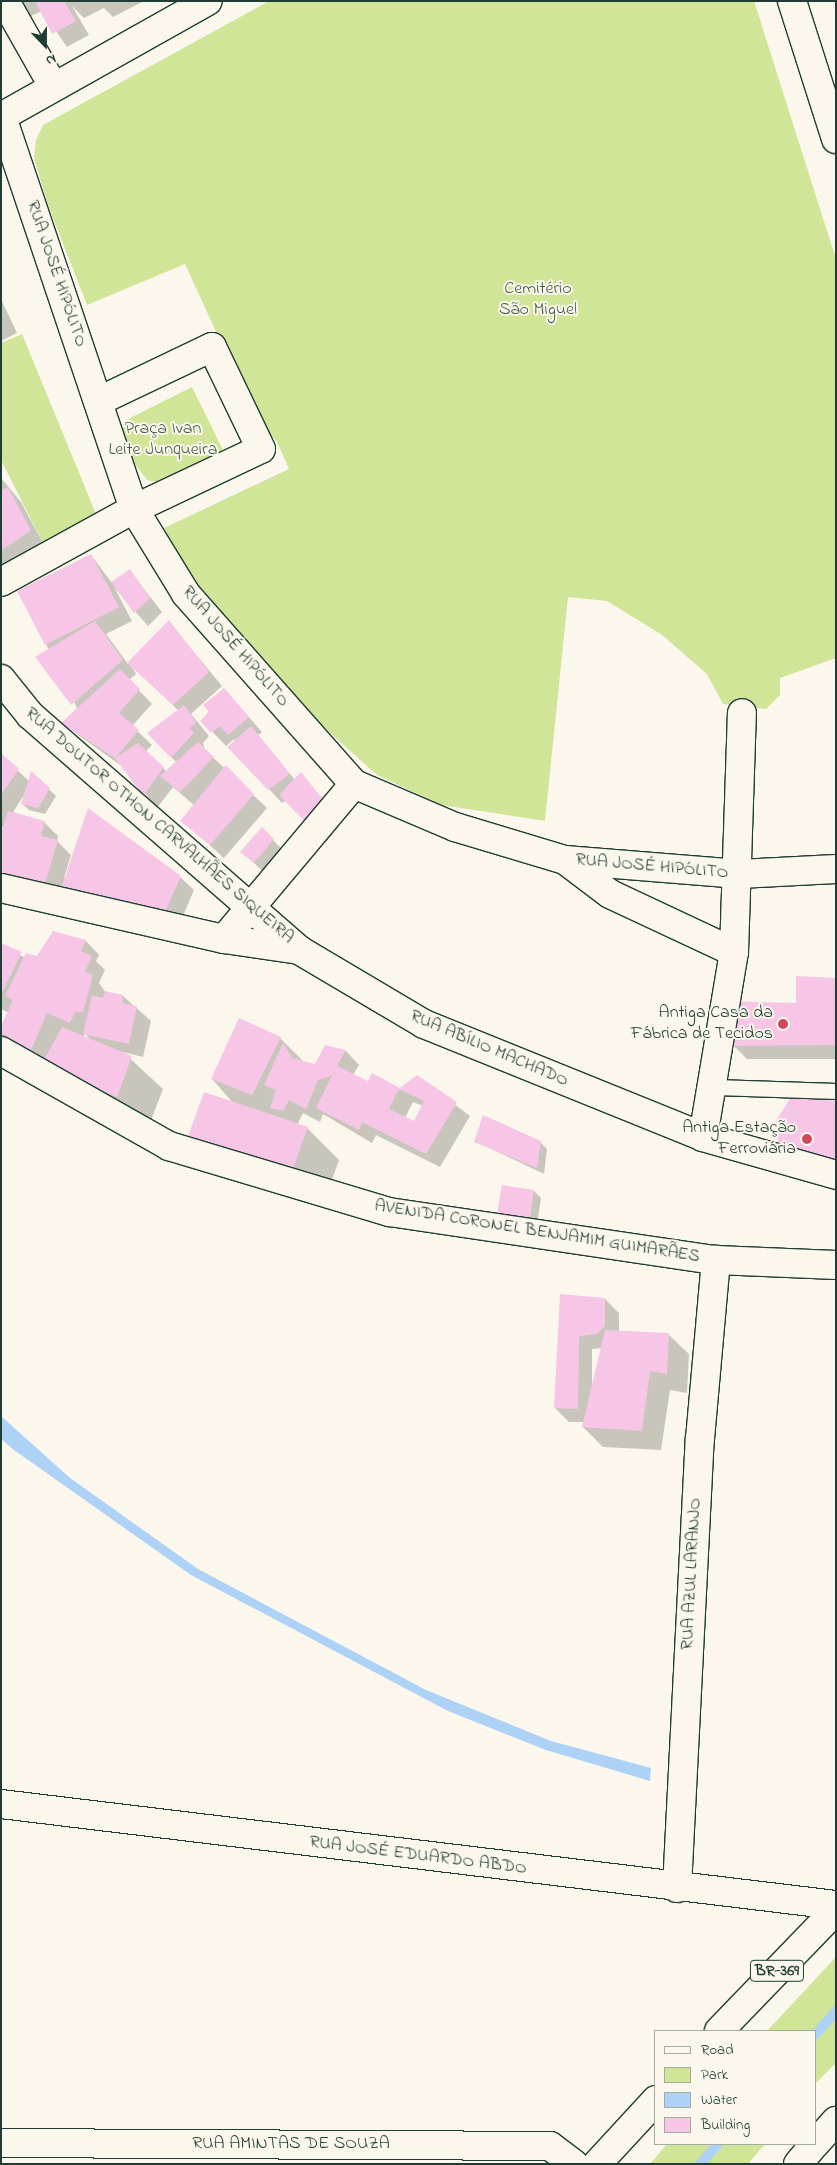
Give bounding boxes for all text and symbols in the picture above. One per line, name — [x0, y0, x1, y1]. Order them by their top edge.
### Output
north arrow — [20, 20, 70, 70]
text: N — [42, 48, 59, 71]
street label: RUA JOSÉ HIPÓLITO — [21, 198, 91, 350]
park label: Cemitério São Miguel — [499, 279, 577, 322]
park label: Praça Ivan Leite Junqueira — [109, 419, 217, 462]
street label: RUA JOSÉ HIPÓLITO — [177, 582, 293, 712]
street label: RUA DOUTOR OTHON CARVALHÃES SIQUEIRA — [20, 703, 298, 949]
street label: RUA JOSÉ HIPÓLITO — [575, 850, 729, 884]
place label: Antiga Casa da Fábrica de Tecidos — [631, 1003, 773, 1046]
street label: RUA ABÍLIO MACHADO — [407, 1006, 571, 1092]
marker: Antiga Casa da Fábrica de Tecidos — [777, 1018, 789, 1030]
place label: Antiga Estação Ferroviária — [682, 1118, 796, 1160]
marker: Antiga Estação Ferroviária — [800, 1132, 814, 1146]
street label: AVENIDA CORONEL BENJAMIM GUIMARÃES — [373, 1196, 701, 1268]
street label: RUA AZUL LARANJO — [677, 1497, 707, 1651]
street label: RUA JOSÉ EDUARDO ABDO — [308, 1832, 528, 1880]
road number: BR-369 — [750, 1958, 804, 1984]
legend — [654, 2030, 817, 2145]
text: Road — [701, 2039, 734, 2061]
text: Park — [701, 2064, 728, 2086]
text: Water — [701, 2089, 737, 2111]
text: Building — [701, 2114, 750, 2136]
street label: RUA AMINTAS DE SOUZA — [192, 2133, 390, 2155]

